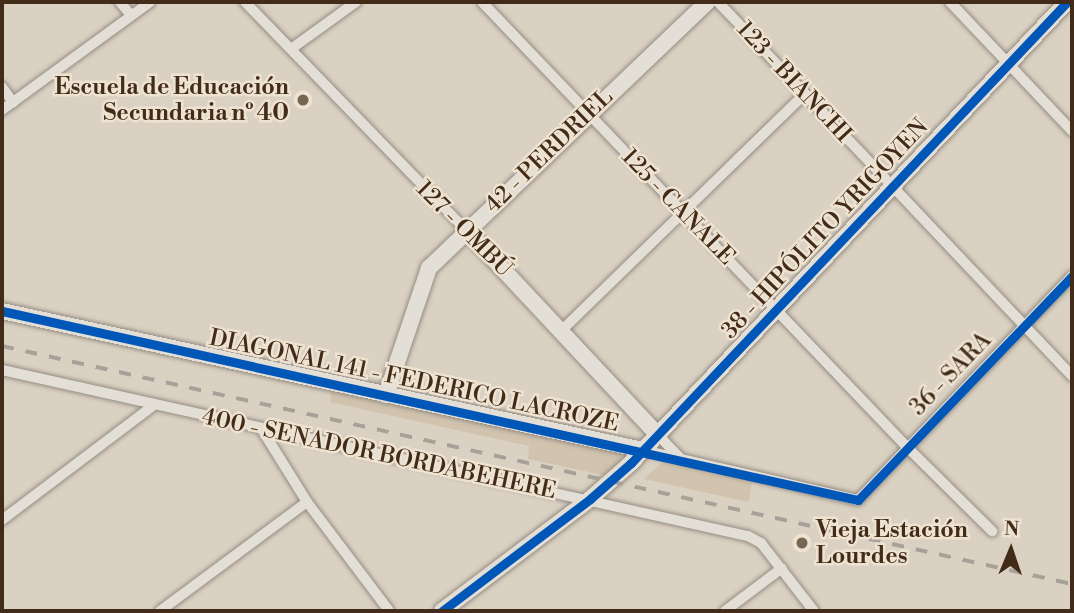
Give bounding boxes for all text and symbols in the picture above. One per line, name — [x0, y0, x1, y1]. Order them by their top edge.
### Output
street label: 123 - BIANCHI — [731, 16, 857, 148]
place label: Escuela de Educación Secundaria nº 40 — [54, 73, 289, 127]
street label: 42 - PERDRIEL — [480, 83, 618, 219]
marker: Escuela de Educación Secundaria nº 40 — [295, 92, 311, 108]
street label: 38 - HIPÓLITO YRIGOYEN — [716, 113, 934, 345]
street label: 125 - CANALE — [616, 143, 740, 271]
street label: 127 - OMBÚ — [410, 175, 518, 283]
street label: DIAGONAL 141 - FEDERICO LACROZE — [207, 324, 621, 438]
street label: 36 - SARA — [905, 327, 997, 421]
street label: 400 - SENADOR BORDABEHERE — [199, 403, 559, 505]
north arrow — [976, 515, 1046, 585]
place label: Vieja Estación Lourdes — [816, 516, 968, 570]
text: N — [1004, 517, 1020, 541]
marker: Vieja Estación Lourdes — [794, 535, 810, 551]

